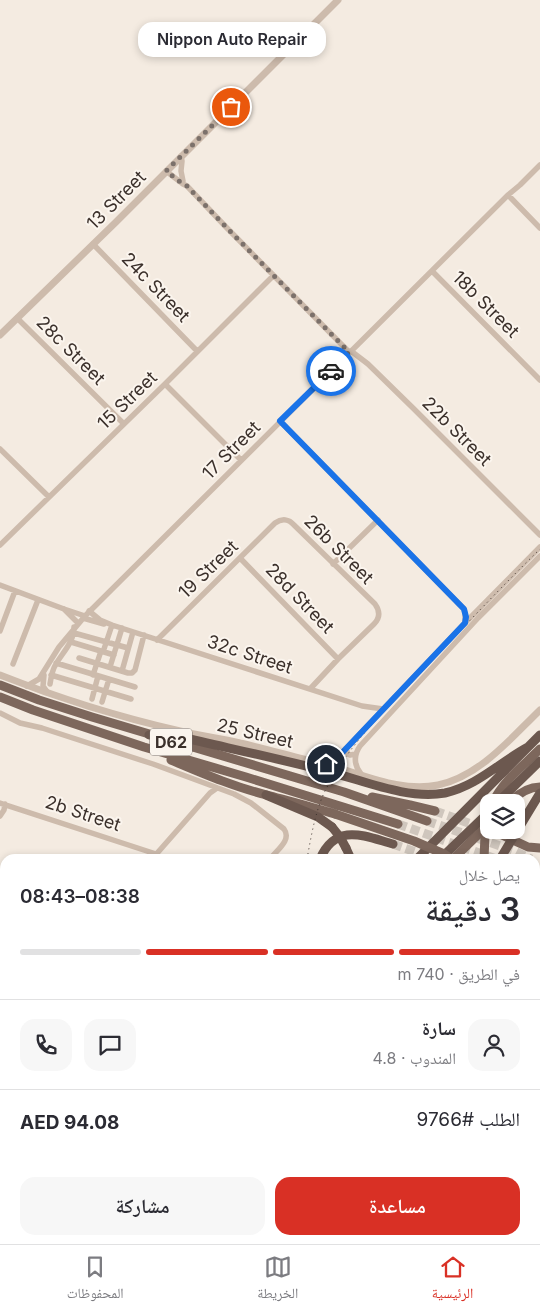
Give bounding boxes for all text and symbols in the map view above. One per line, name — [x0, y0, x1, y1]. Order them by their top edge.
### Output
callout: Nippon Auto Repair — [137, 22, 325, 57]
text: Nippon Auto Repair — [157, 29, 307, 49]
pin — [210, 86, 252, 128]
icon: bag — [217, 93, 245, 121]
street label: 13 Street — [82, 166, 150, 234]
street label: 24c Street — [118, 248, 194, 326]
street label: 18b Street — [448, 266, 524, 342]
street label: 28c Street — [32, 311, 110, 389]
courier — [306, 346, 356, 396]
icon: car — [317, 357, 345, 385]
street label: 15 Street — [93, 367, 161, 433]
street label: 22b Street — [418, 392, 496, 470]
street label: 17 Street — [198, 417, 264, 483]
street label: 26b Street — [300, 510, 378, 588]
street label: 19 Street — [174, 536, 242, 602]
street label: 28d Street — [262, 559, 339, 637]
street label: 32c Street — [205, 630, 295, 678]
street label: 25 Street — [215, 714, 295, 752]
road number: D62 — [150, 729, 192, 756]
pin — [305, 743, 347, 785]
icon: home — [312, 750, 340, 778]
street label: 2b Street — [43, 791, 123, 835]
map controls — [480, 794, 525, 839]
button: layers — [480, 794, 525, 839]
text: يصل خلال — [459, 865, 520, 885]
text: 08:38–08:43 — [20, 885, 140, 908]
text: 3 دقيقة — [425, 890, 520, 929]
text: في الطريق · 740 m — [398, 964, 520, 984]
text: سارة — [422, 1017, 456, 1040]
button: phone — [20, 1019, 72, 1071]
button: chat — [84, 1019, 136, 1071]
button: person — [468, 1019, 520, 1071]
text: المندوب · 4.8 — [373, 1048, 456, 1068]
text: الطلب #9766 — [417, 1108, 520, 1131]
text: AED 94.08 — [20, 1111, 119, 1134]
button: مشاركة — [20, 1177, 265, 1235]
button: مساعدة — [275, 1177, 520, 1235]
tab: المحفوظات — [67, 1253, 124, 1307]
tab: الخريطة — [257, 1253, 298, 1307]
tab: الرئيسية — [432, 1253, 473, 1307]

